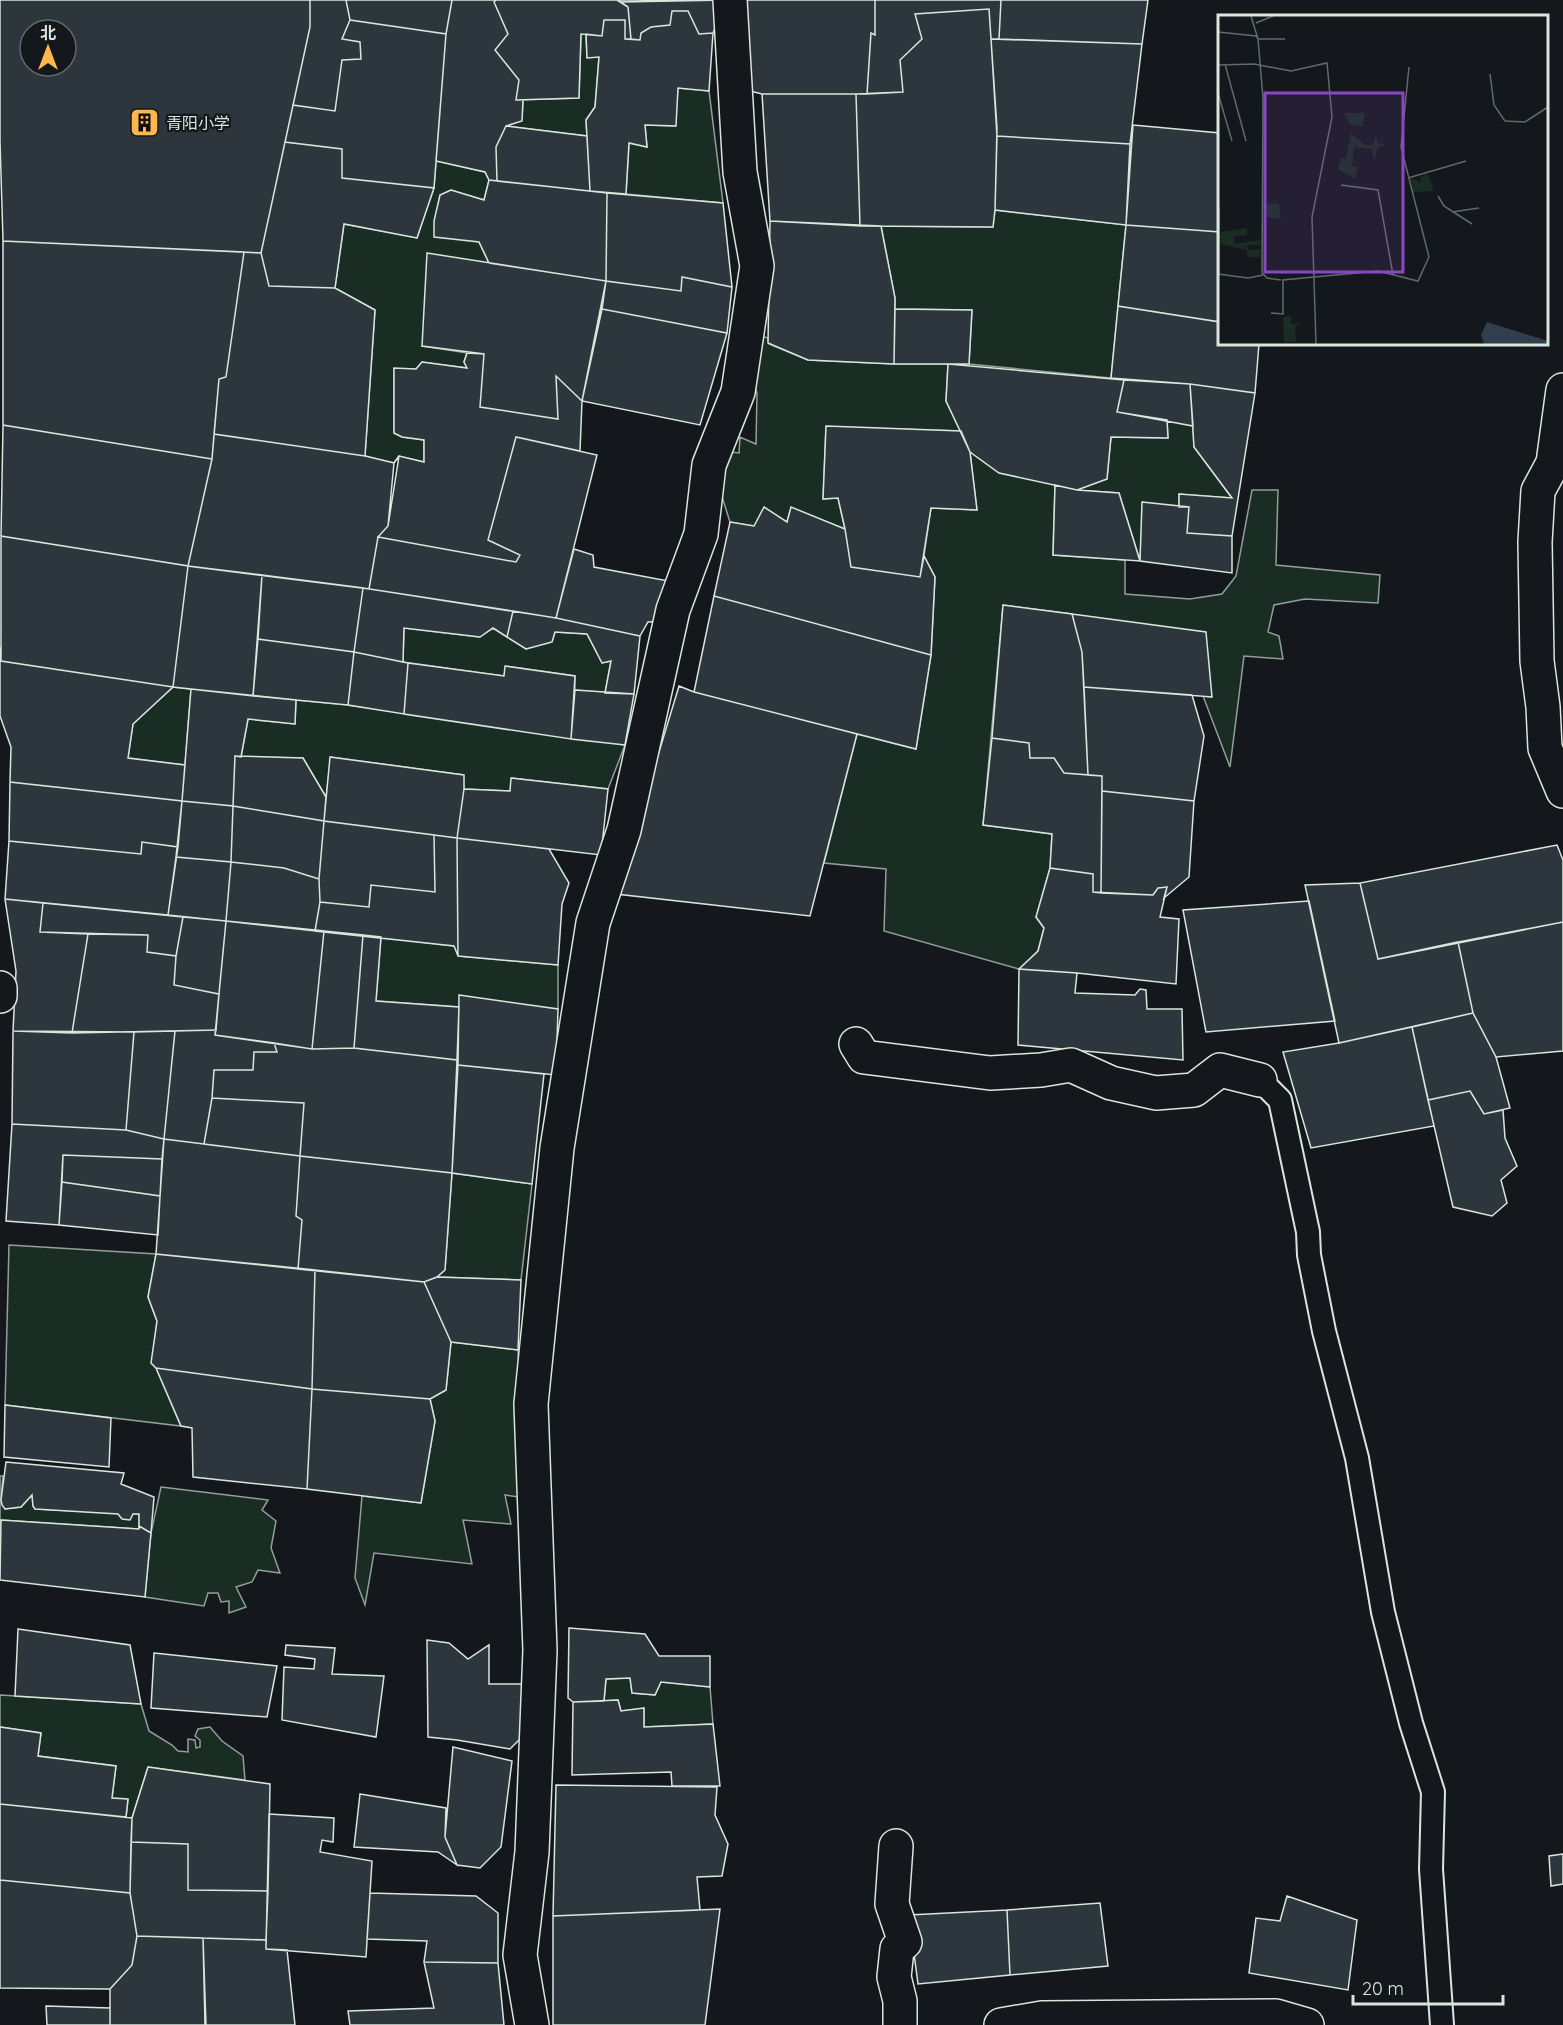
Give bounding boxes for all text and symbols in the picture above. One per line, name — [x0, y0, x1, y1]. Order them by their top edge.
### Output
inset map — [1218, 15, 1548, 345]
north arrow — [18, 18, 78, 78]
text: 北 — [40, 23, 56, 43]
building icon: 青阳小学 — [129, 107, 161, 139]
place label: 青阳小学 — [166, 113, 230, 133]
scale bar — [1353, 1968, 1503, 2006]
text: 20 m — [1362, 1977, 1404, 2000]

